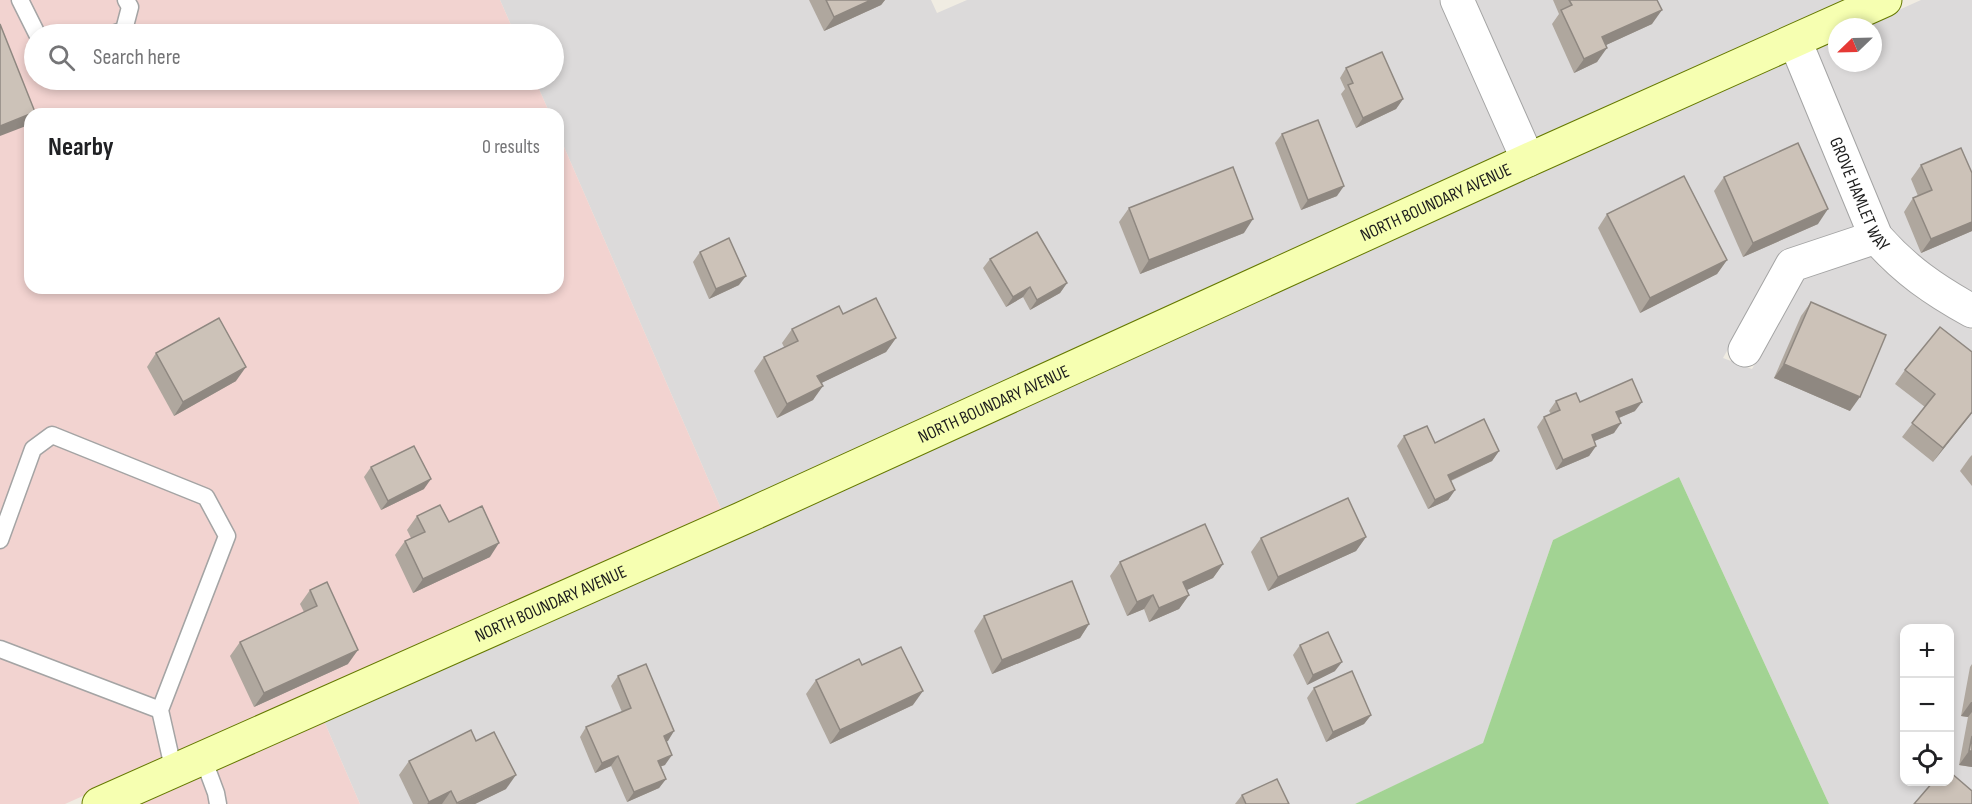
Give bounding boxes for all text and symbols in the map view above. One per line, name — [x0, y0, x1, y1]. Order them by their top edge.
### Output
north arrow — [1828, 18, 1882, 72]
search box — [24, 24, 564, 90]
icon: search — [45, 41, 78, 74]
text: Search here — [93, 44, 180, 71]
text: Nearby — [48, 132, 114, 163]
street label: GROVE HAMLET WAY — [1825, 134, 1894, 256]
text: 0 results — [482, 135, 540, 159]
street label: NORTH BOUNDARY AVENUE — [1357, 159, 1514, 246]
street label: NORTH BOUNDARY AVENUE — [915, 360, 1072, 447]
street label: NORTH BOUNDARY AVENUE — [472, 561, 630, 646]
map controls — [1900, 624, 1954, 786]
button: + — [1900, 624, 1954, 678]
button: − — [1900, 678, 1954, 732]
button: locate — [1900, 732, 1954, 786]

